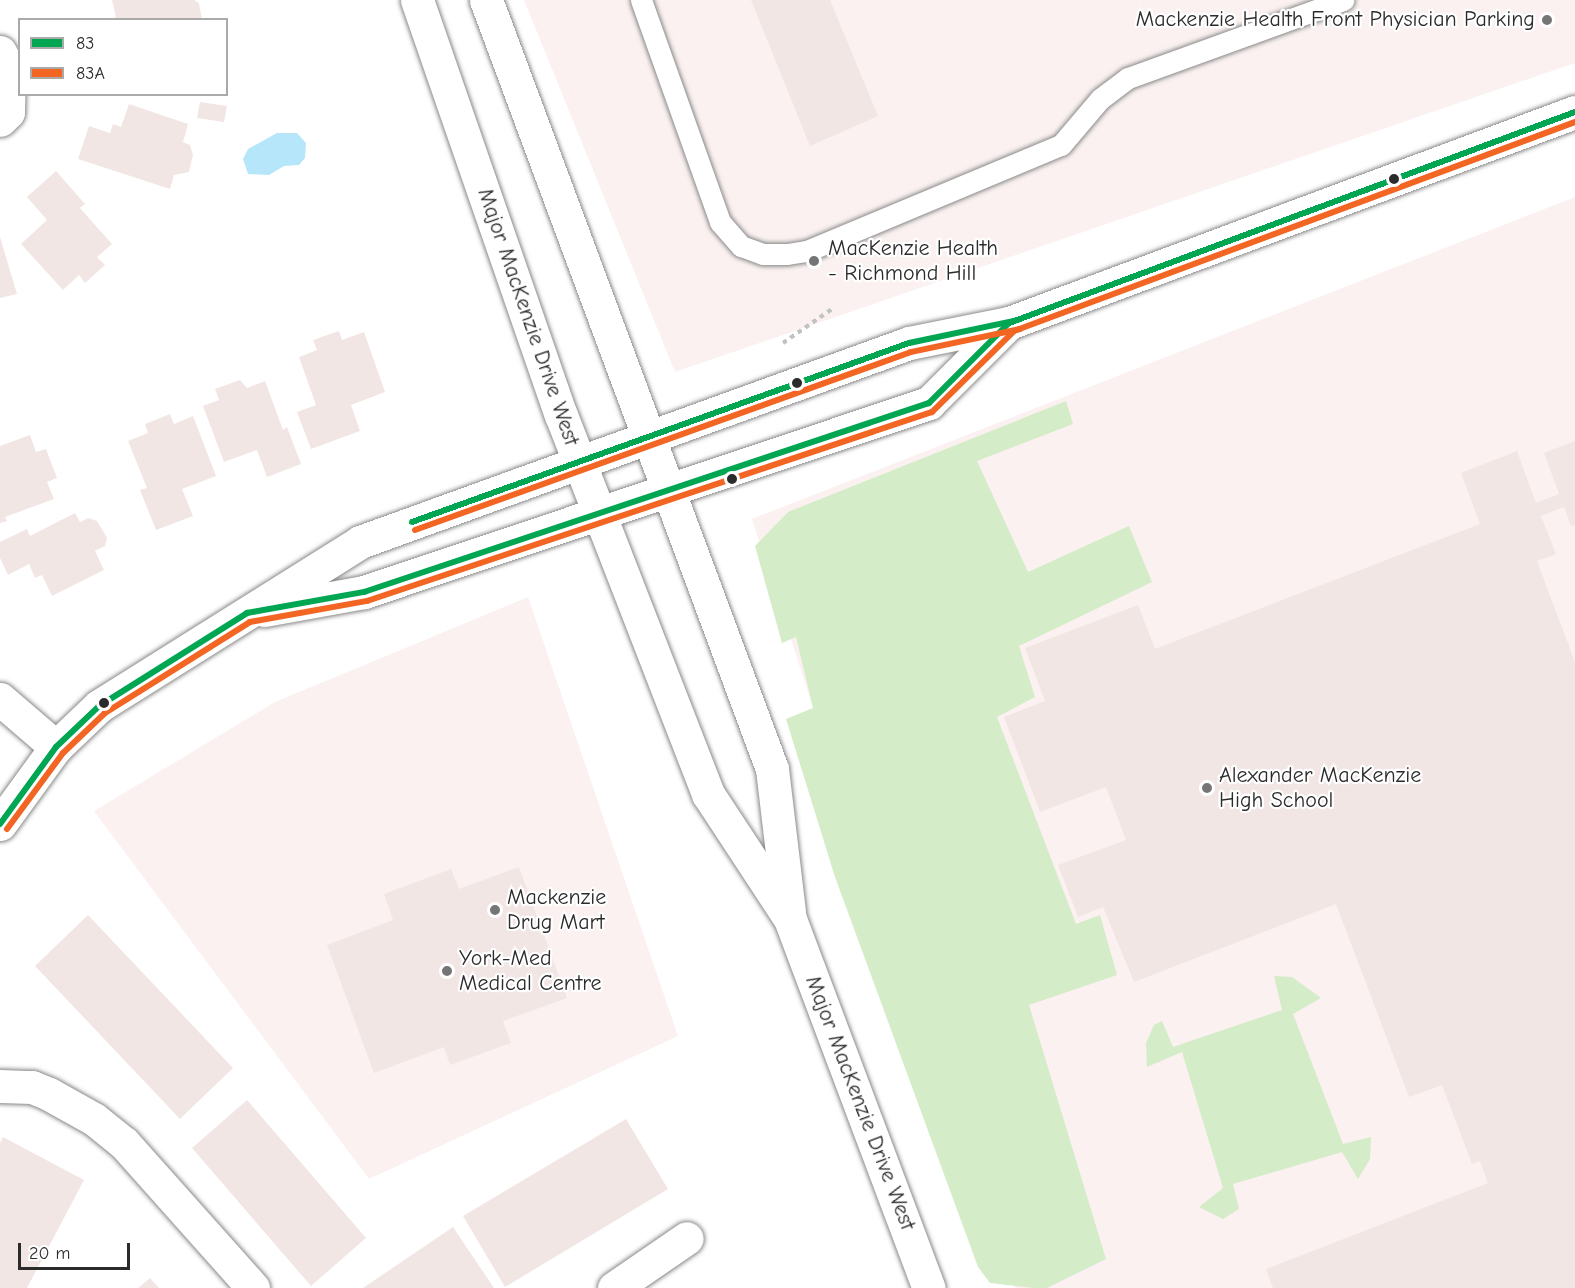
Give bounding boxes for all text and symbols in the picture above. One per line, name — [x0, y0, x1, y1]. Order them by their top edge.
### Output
place label: Mackenzie Health Front Physician Parking — [1136, 7, 1535, 33]
marker: Mackenzie Health Front Physician Parking — [1540, 13, 1554, 27]
legend — [18, 18, 228, 96]
text: 83 — [76, 33, 94, 54]
text: 83A — [76, 63, 105, 84]
unlabelled marker — [1388, 173, 1400, 185]
street label: Major MacKenzie Drive West — [472, 185, 584, 449]
place label: MacKenzie Health - Richmond Hill — [828, 235, 998, 286]
marker: MacKenzie Health - Richmond Hill — [805, 252, 823, 270]
unlabelled marker — [791, 377, 803, 389]
unlabelled marker — [726, 473, 738, 485]
unlabelled marker — [98, 697, 110, 709]
place label: Alexander MacKenzie High School — [1219, 762, 1421, 813]
marker: Alexander MacKenzie High School — [1200, 781, 1214, 795]
place label: Mackenzie Drug Mart — [507, 884, 606, 936]
marker: Mackenzie Drug Mart — [488, 903, 502, 917]
place label: York-Med Medical Centre — [459, 945, 602, 996]
marker: York-Med Medical Centre — [440, 964, 454, 978]
street label: Major MacKenzie Drive West — [799, 972, 921, 1234]
scale bar — [21, 1231, 134, 1269]
text: 20 m — [29, 1243, 70, 1264]

